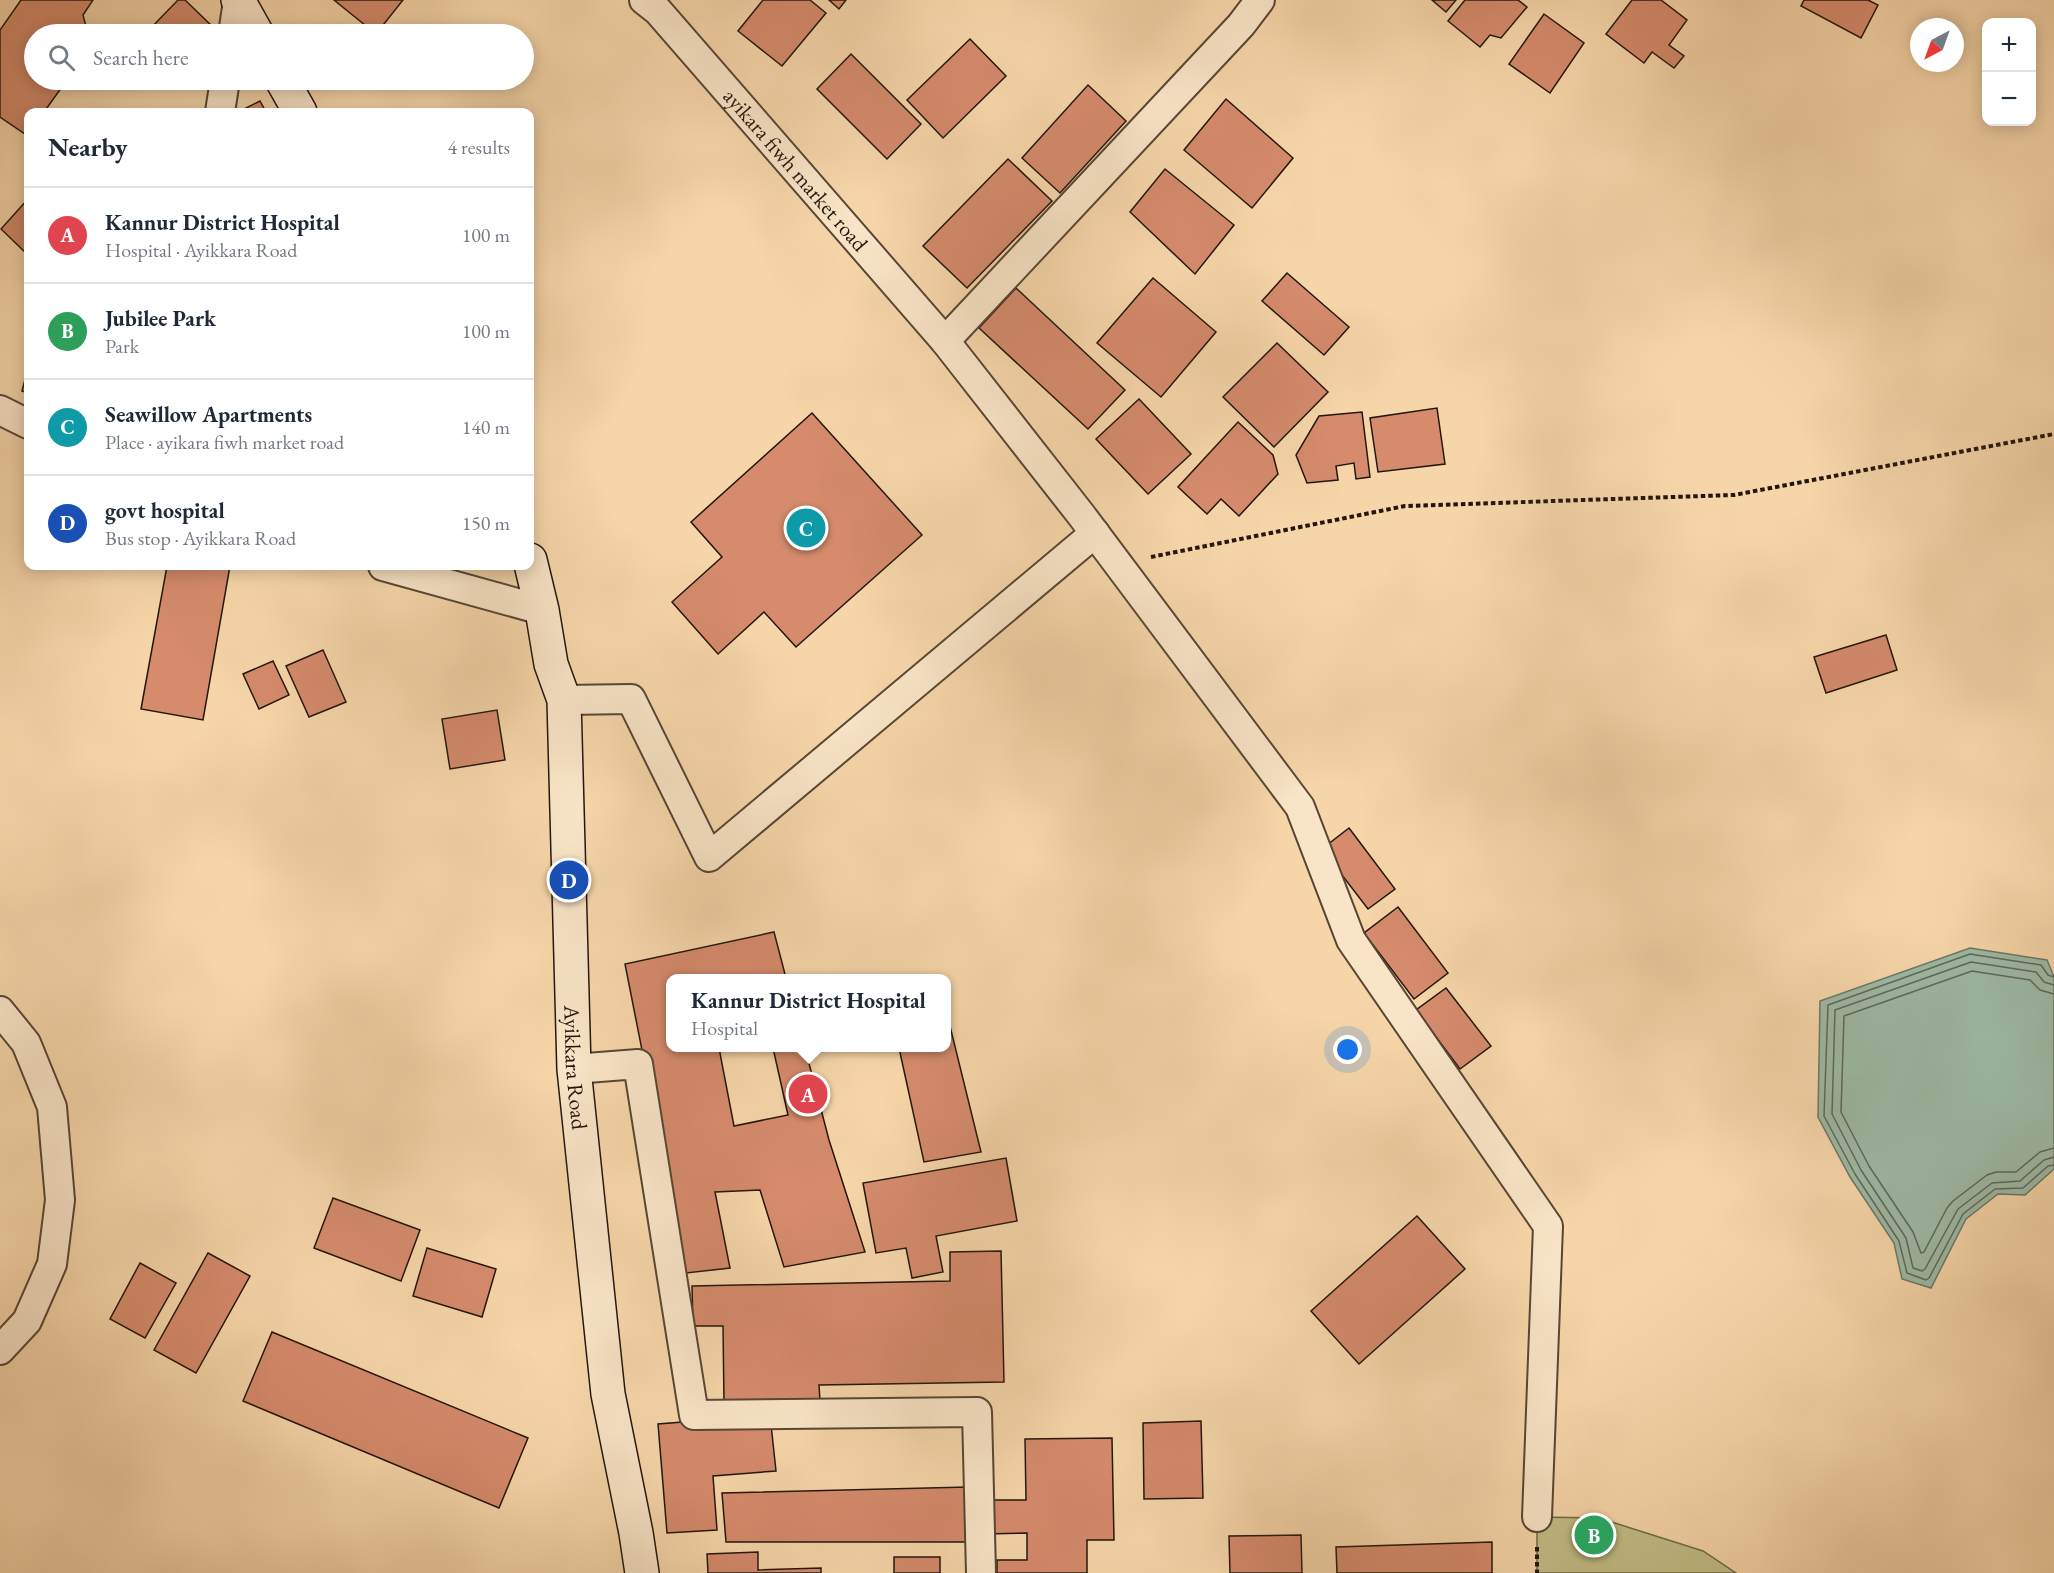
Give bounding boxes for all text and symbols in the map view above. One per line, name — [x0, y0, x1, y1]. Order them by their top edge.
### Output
north arrow — [1910, 18, 1964, 72]
map controls — [1982, 18, 2036, 126]
button: + — [1982, 18, 2036, 72]
search box — [24, 24, 534, 90]
icon: search — [45, 41, 78, 74]
text: Search here — [93, 43, 188, 72]
button: − — [1982, 72, 2036, 126]
street label: ayikara fiwh market road — [717, 82, 875, 258]
text: Nearby — [48, 130, 128, 164]
text: 4 results — [447, 134, 510, 160]
text: Kannur District Hospital — [105, 208, 340, 237]
text: A — [60, 222, 75, 248]
text: 100 m — [462, 222, 510, 248]
text: Hospital · Ayikkara Road — [105, 237, 297, 263]
text: Jubilee Park — [105, 304, 216, 333]
text: B — [61, 318, 74, 344]
text: 100 m — [462, 318, 510, 344]
text: Park — [105, 333, 139, 359]
text: Seawillow Apartments — [105, 400, 312, 429]
text: C — [60, 414, 75, 440]
text: 140 m — [462, 414, 510, 440]
text: Place · ayikara fiwh market road — [105, 429, 344, 455]
text: govt hospital — [105, 496, 225, 525]
pin: C — [786, 506, 826, 550]
text: D — [60, 510, 75, 536]
text: 150 m — [462, 510, 510, 536]
text: Bus stop · Ayikkara Road — [105, 525, 296, 551]
pin: D — [550, 858, 588, 902]
popup — [666, 974, 951, 1052]
text: Kannur District Hospital — [691, 986, 926, 1015]
street label: Ayikkara Road — [557, 1004, 594, 1132]
text: Hospital — [691, 1015, 758, 1041]
your location — [1333, 1035, 1362, 1064]
pin: A — [788, 1072, 828, 1116]
pin: B — [1574, 1512, 1614, 1558]

